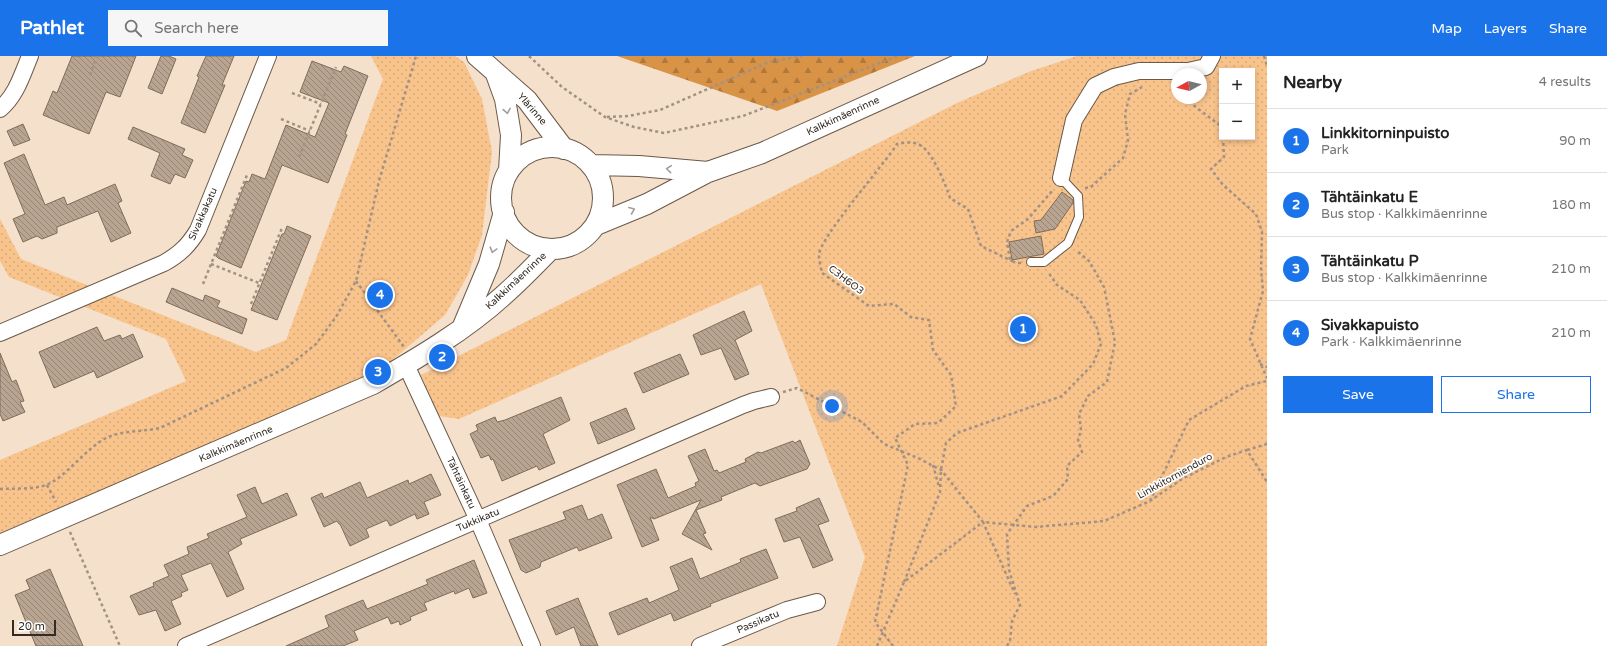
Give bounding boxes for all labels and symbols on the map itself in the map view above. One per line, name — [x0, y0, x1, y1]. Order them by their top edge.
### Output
north arrow — [1171, 68, 1207, 104]
street label: Ylärinne — [515, 91, 549, 128]
street label: Kalkkimäenrinne — [805, 94, 882, 138]
one-way arrow — [502, 108, 511, 114]
one-way arrow — [666, 164, 672, 173]
street label: Sivakkakatu — [186, 186, 220, 242]
one-way arrow — [628, 206, 635, 214]
one-way arrow — [489, 246, 498, 253]
street label: Kalkkimäenrinne — [483, 249, 549, 312]
street label: C3H6O3 — [826, 263, 866, 297]
pin: 4 — [367, 280, 393, 310]
pin: 1 — [1010, 314, 1036, 344]
pin: 2 — [429, 342, 455, 372]
pin: 3 — [365, 357, 391, 387]
your location — [822, 396, 842, 416]
street label: Kalkkimäenrinne — [197, 423, 275, 465]
street label: Linkkitornienduro — [1135, 450, 1215, 502]
street label: Tähtäinkatu — [444, 455, 478, 511]
street label: Tukkikatu — [455, 506, 501, 534]
street label: Passikatu — [735, 608, 781, 636]
scale bar — [12, 618, 56, 637]

